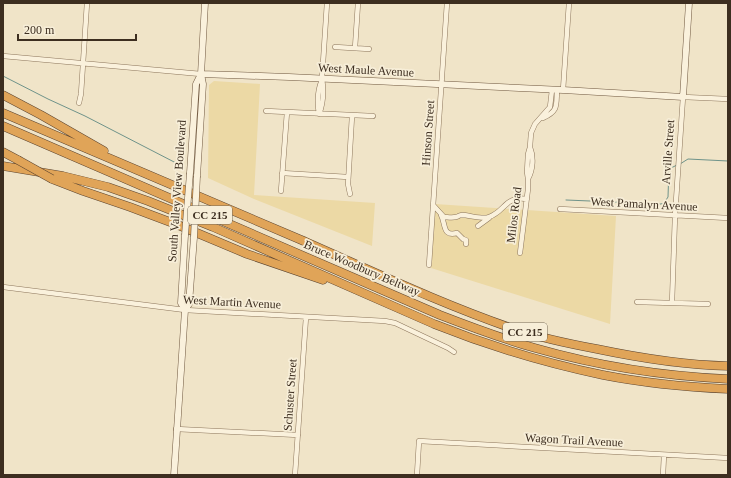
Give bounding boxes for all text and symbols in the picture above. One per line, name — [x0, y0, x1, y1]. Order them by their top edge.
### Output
scale bar — [18, 16, 136, 42]
text: 200 m — [24, 23, 55, 37]
street label: West Maule Avenue — [318, 60, 414, 80]
street label: Hinson Street — [419, 99, 437, 166]
street label: Arville Street — [659, 118, 677, 185]
street label: South Valley View Boulevard — [165, 119, 189, 263]
street label: Milos Road — [504, 186, 524, 244]
street label: West Pamalyn Avenue — [590, 194, 698, 214]
road number: CC 215 — [188, 206, 232, 224]
street label: Bruce Woodbury Beltway — [302, 237, 422, 299]
street label: West Martin Avenue — [183, 292, 281, 312]
road number: CC 215 — [503, 323, 547, 341]
street label: Schuster Street — [280, 358, 300, 432]
street label: Wagon Trail Avenue — [525, 430, 623, 450]

